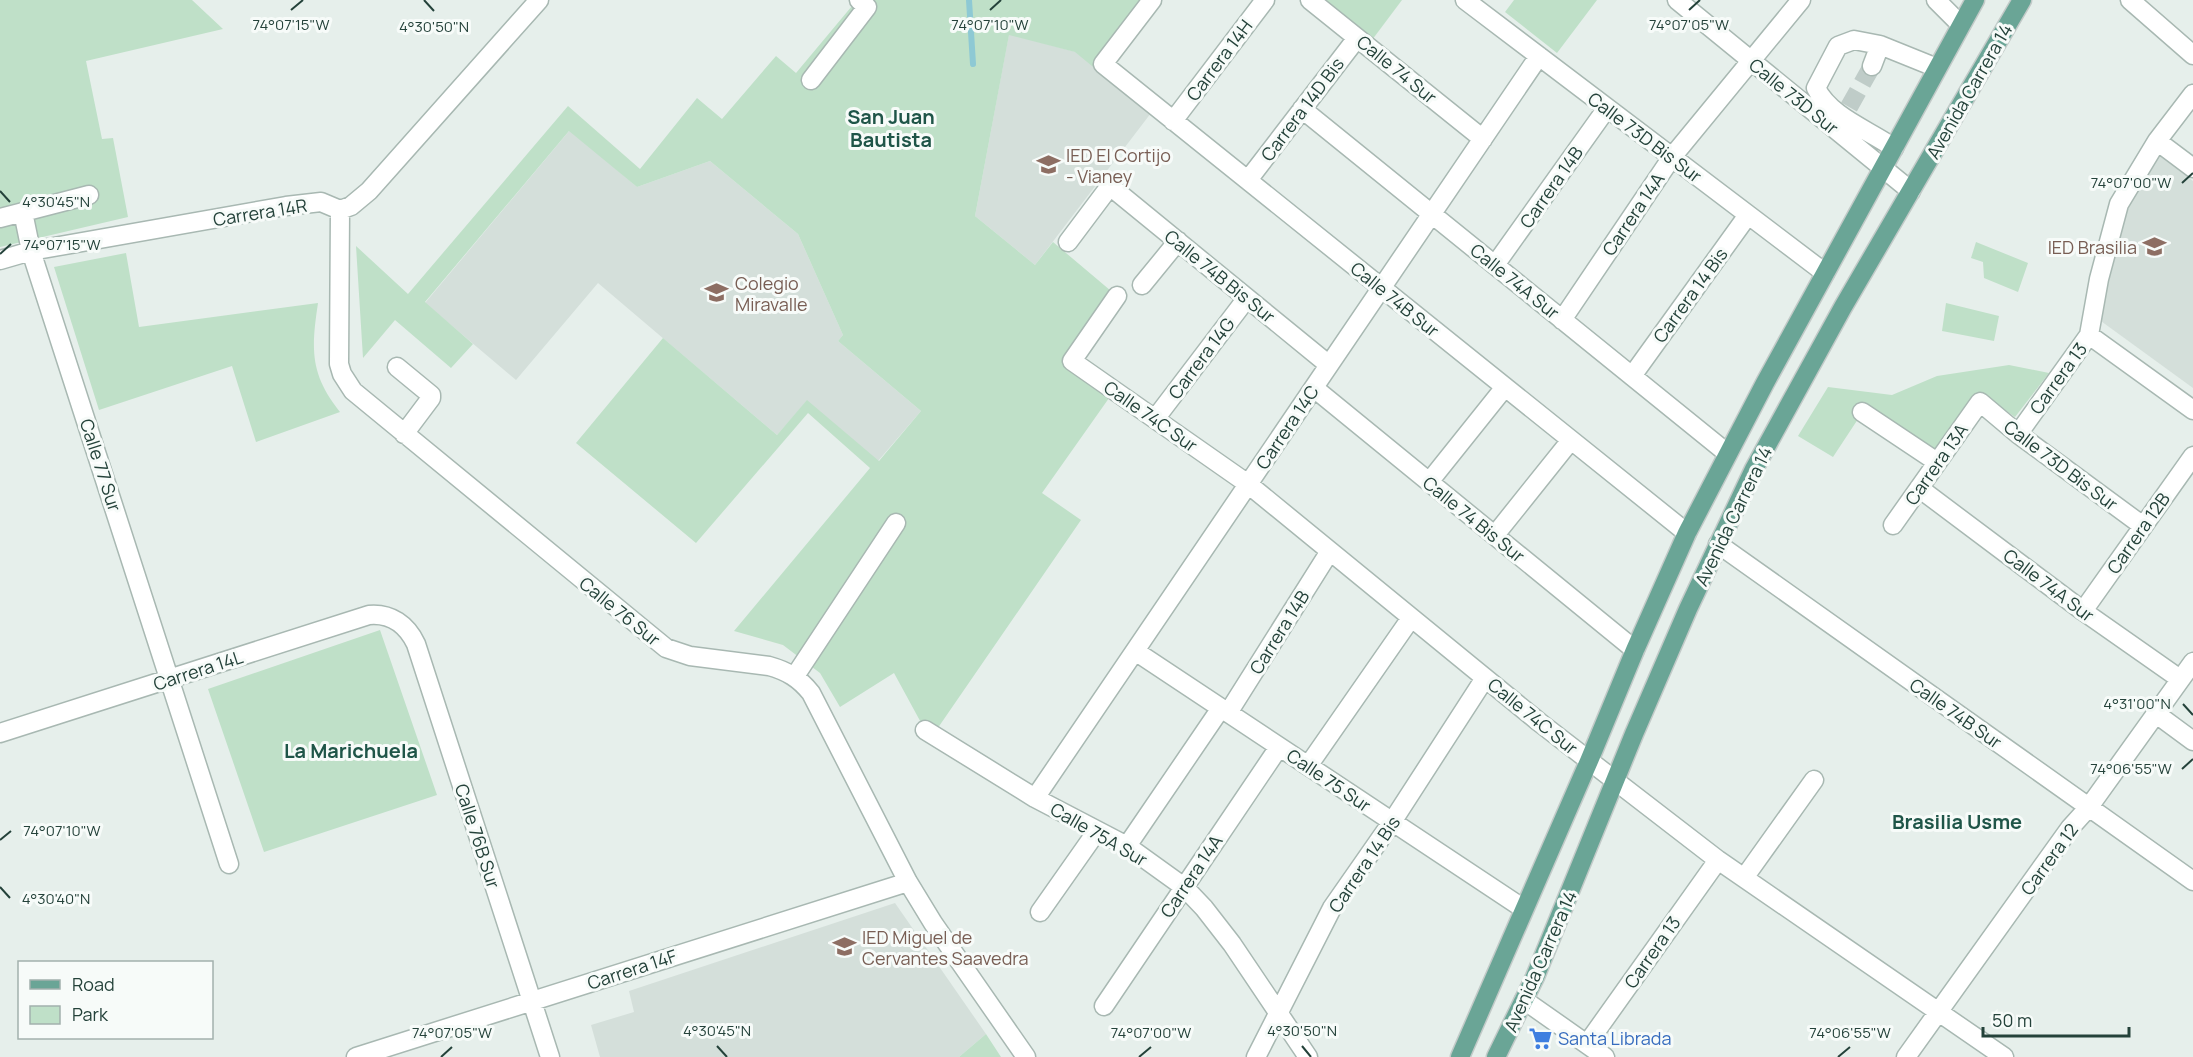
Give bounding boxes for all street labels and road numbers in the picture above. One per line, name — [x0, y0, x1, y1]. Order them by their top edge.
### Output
street label: Carrera 14H — [1181, 14, 1257, 106]
street label: Avenida Carrera 14 — [1920, 19, 2018, 163]
street label: Calle 74 Sur — [1352, 29, 1442, 109]
street label: Carrera 14D Bis — [1255, 52, 1349, 166]
street label: Calle 73D Sur — [1744, 53, 1844, 140]
street label: Calle 73D Bis Sur — [1583, 86, 1707, 188]
street label: Carrera 14B — [1514, 141, 1588, 233]
street label: Carrera 14A — [1596, 167, 1670, 260]
street label: Carrera 14R — [211, 193, 309, 231]
street label: Calle 74B Bis Sur — [1160, 224, 1281, 328]
street label: Calle 74A Sur — [1466, 238, 1565, 325]
street label: Carrera 14 Bis — [1647, 243, 1733, 347]
street label: Calle 74B Sur — [1346, 256, 1445, 342]
street label: Carrera 14G — [1162, 312, 1240, 404]
street label: Carrera 13 — [2024, 337, 2092, 419]
street label: Calle 74C Sur — [1099, 375, 1203, 457]
street label: Carrera 14C — [1250, 380, 1324, 474]
street label: Calle 73D Bis Sur — [1999, 414, 2123, 516]
street label: Calle 77 Sur — [75, 416, 127, 515]
street label: Carrera 13A — [1899, 418, 1973, 510]
street label: Avenida Carrera 14 — [1689, 442, 1777, 590]
street label: Calle 74 Bis Sur — [1418, 470, 1530, 568]
street label: Carrera 12B — [2101, 488, 2175, 578]
street label: Calle 74A Sur — [1999, 543, 2100, 627]
street label: Calle 76 Sur — [575, 571, 666, 651]
street label: Carrera 14B — [1244, 586, 1314, 678]
street label: Carrera 14L — [150, 644, 246, 696]
street label: Calle 74C Sur — [1483, 672, 1583, 760]
street label: Calle 74B Sur — [1905, 672, 2007, 754]
street label: Calle 75 Sur — [1282, 743, 1376, 817]
street label: Calle 76B Sur — [450, 781, 506, 892]
street label: Calle 75A Sur — [1046, 797, 1152, 872]
street label: Carrera 14 Bis — [1323, 811, 1405, 917]
street label: Carrera 12 — [2015, 818, 2083, 900]
street label: Carrera 14A — [1154, 829, 1228, 922]
street label: Avenida Carrera 14 — [1498, 886, 1582, 1036]
street label: Carrera 13 — [1618, 911, 1686, 993]
street label: Carrera 14F — [584, 943, 680, 995]

